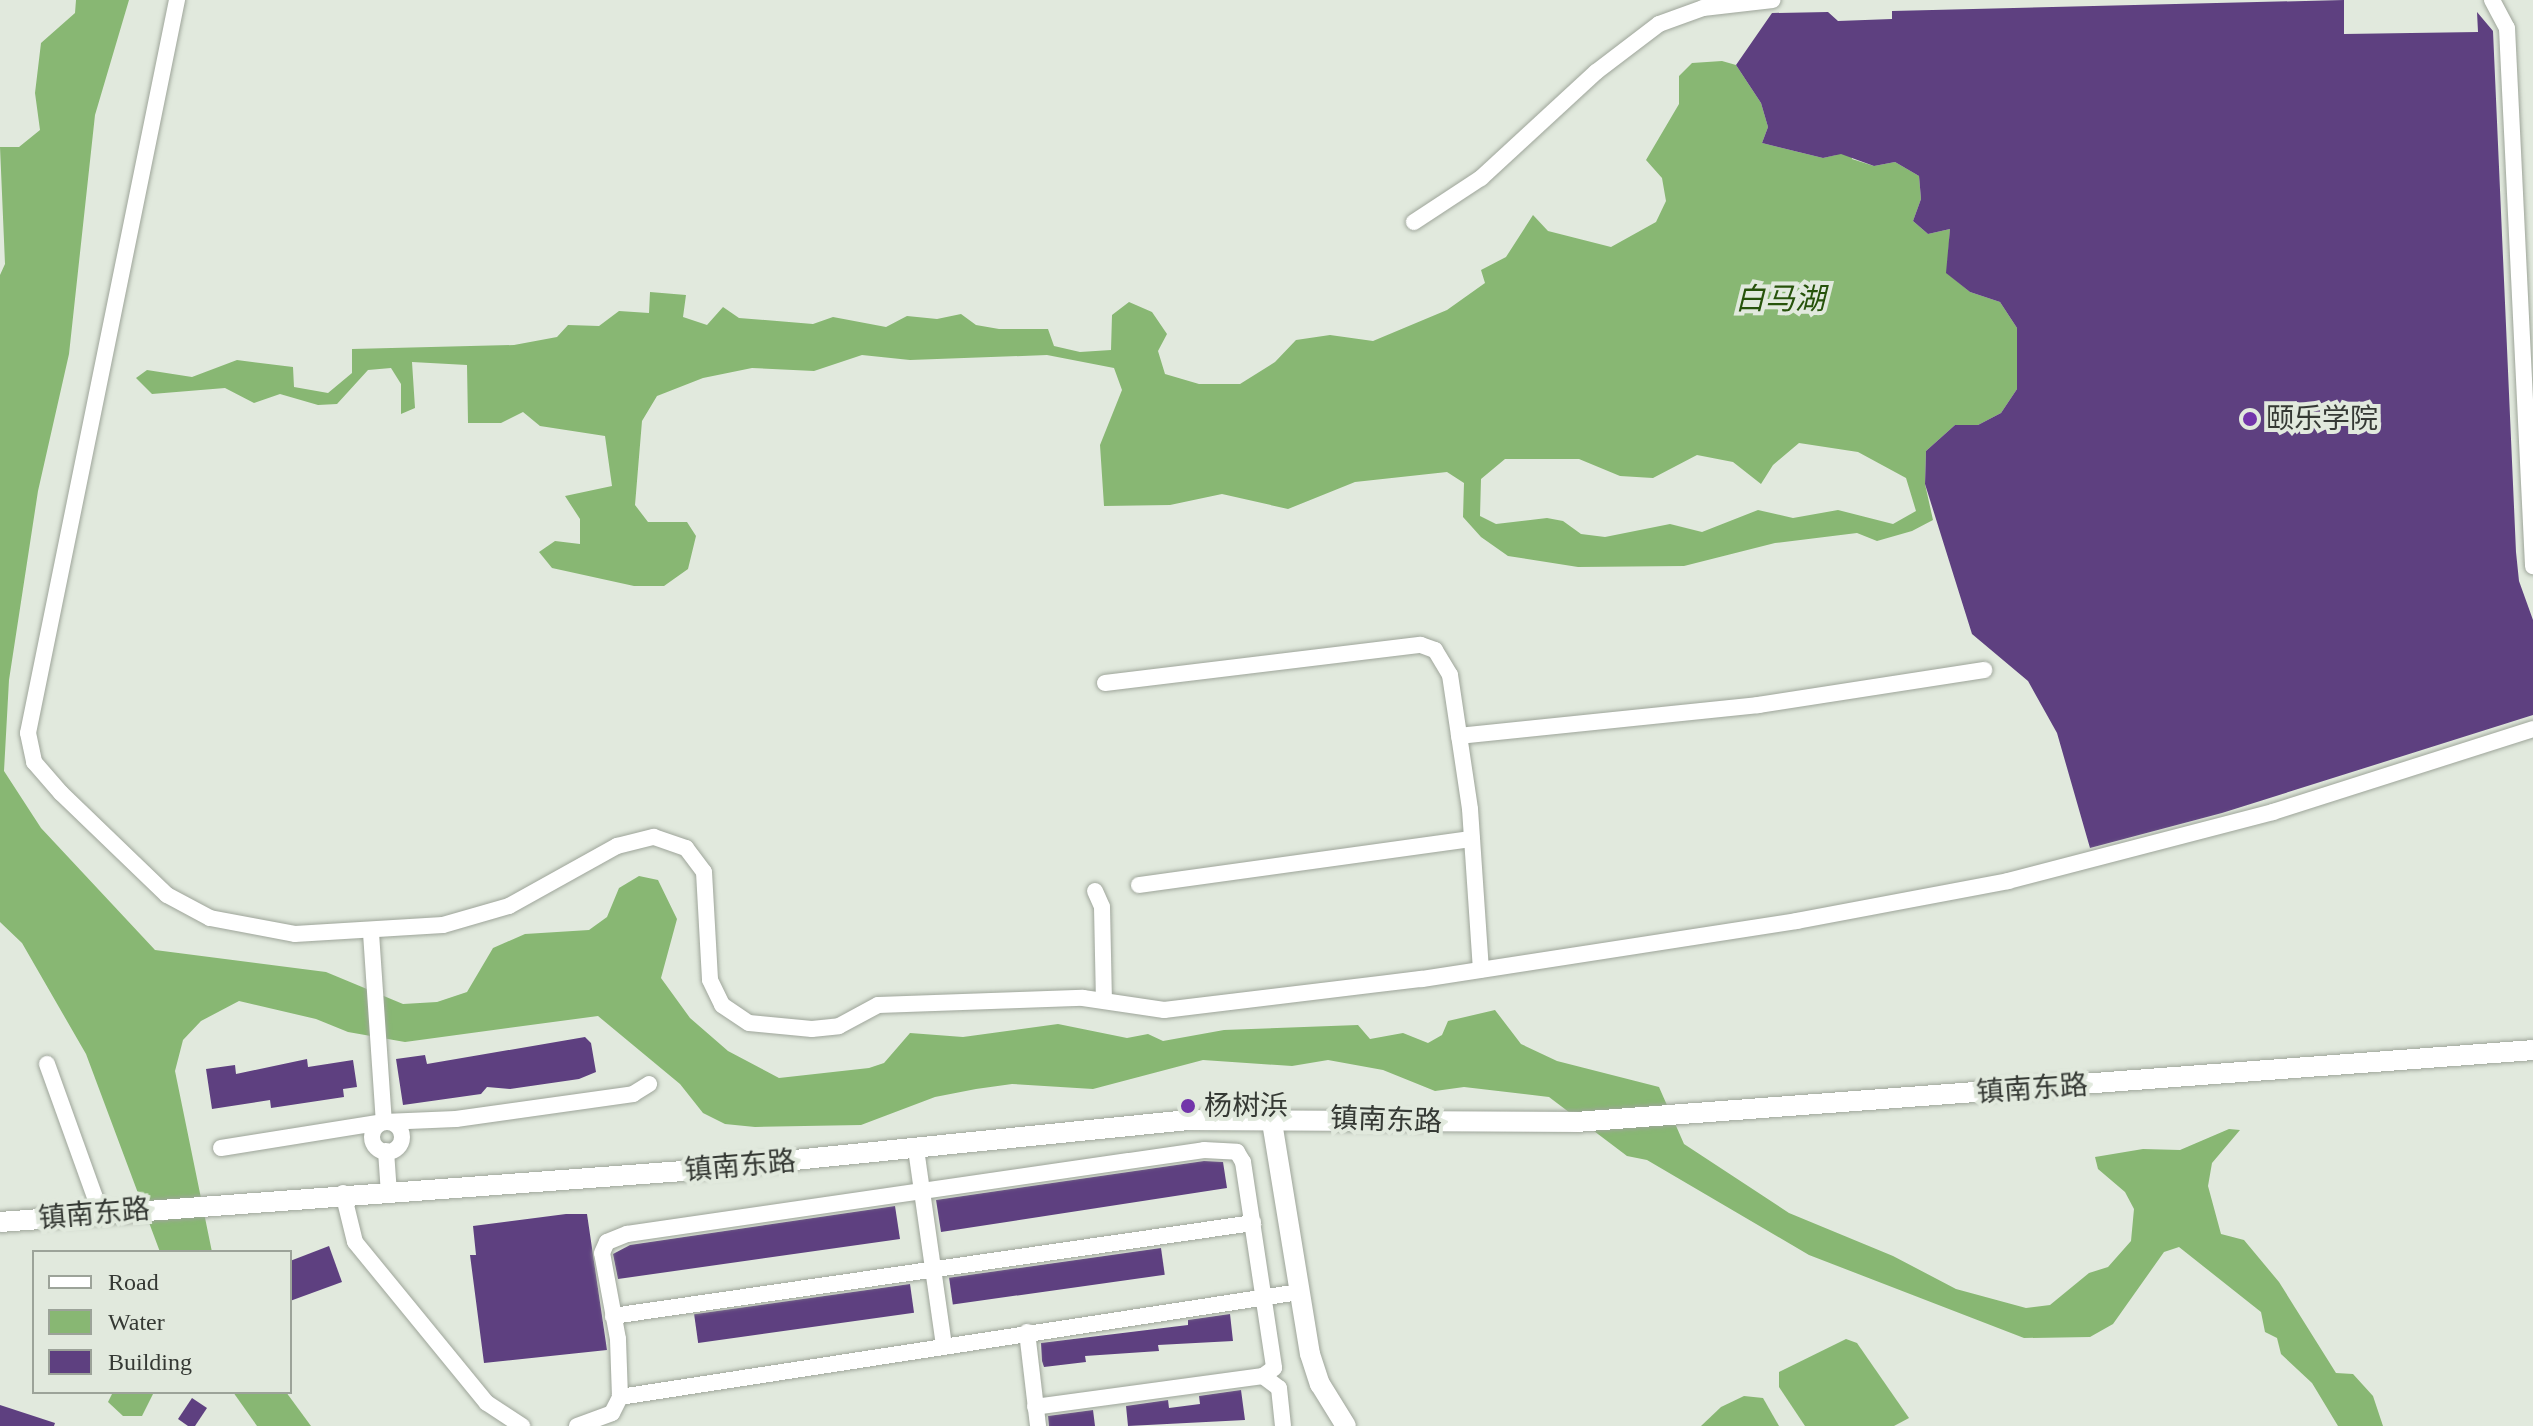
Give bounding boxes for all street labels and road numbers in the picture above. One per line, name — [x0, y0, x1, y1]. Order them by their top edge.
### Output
street label: 镇南东路 — [1975, 1068, 2089, 1110]
street label: 镇南东路 — [1329, 1101, 1443, 1139]
street label: 镇南东路 — [683, 1144, 797, 1188]
street label: 镇南东路 — [37, 1192, 151, 1236]

